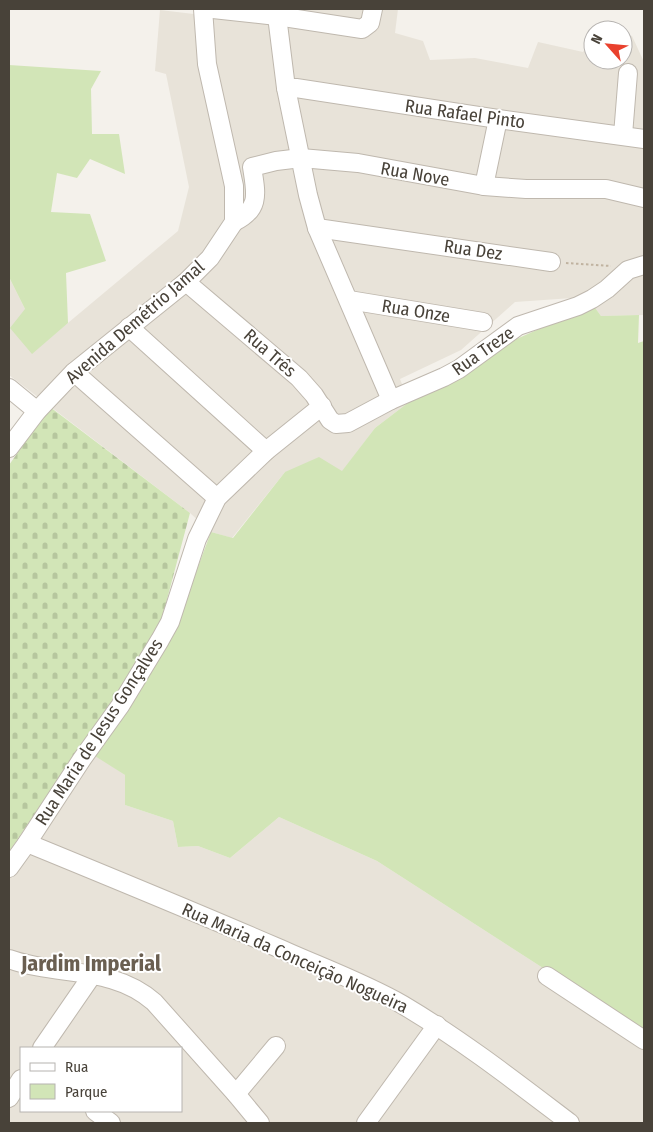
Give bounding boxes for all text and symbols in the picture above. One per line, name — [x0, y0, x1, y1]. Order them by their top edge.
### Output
north arrow — [583, 20, 633, 70]
text: N — [587, 32, 606, 47]
street label: Rua Rafael Pinto — [404, 95, 526, 133]
street label: Rua Nove — [379, 157, 451, 191]
street label: Rua Dez — [442, 235, 504, 265]
street label: Avenida Demétrio Jamal — [61, 256, 209, 388]
street label: Rua Onze — [380, 295, 452, 327]
street label: Rua Treze — [448, 322, 518, 380]
street label: Rua Três — [239, 324, 301, 382]
street label: Rua Maria de Jesus Gonçalves — [30, 634, 168, 829]
street label: Rua Maria da Conceição Nogueira — [179, 898, 412, 1018]
district label: Jardim Imperial — [20, 950, 162, 977]
legend — [20, 1047, 182, 1112]
text: Rua — [65, 1058, 88, 1076]
text: Parque — [65, 1083, 108, 1101]

